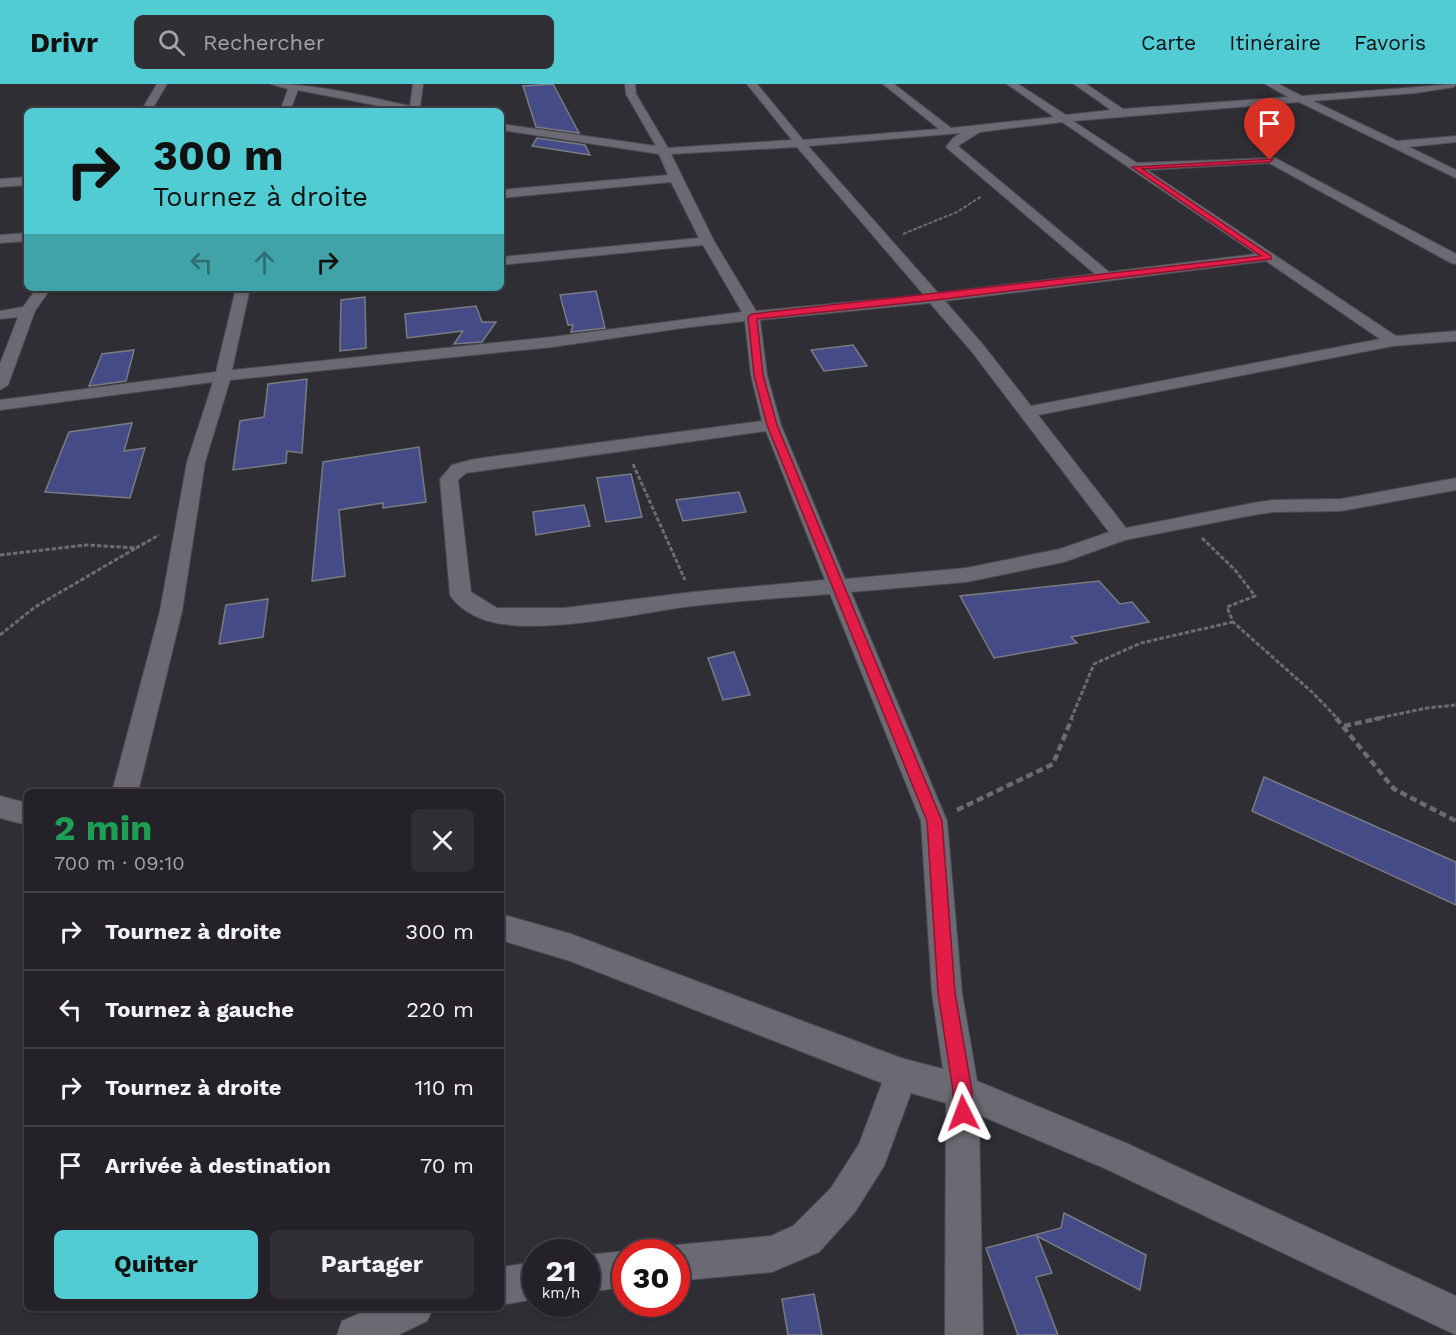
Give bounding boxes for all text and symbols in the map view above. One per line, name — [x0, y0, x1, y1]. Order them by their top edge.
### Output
search box — [134, 15, 554, 69]
text: Drivr — [30, 26, 98, 59]
icon: search — [155, 26, 188, 59]
text: Rechercher — [203, 30, 325, 55]
text: Carte — [1141, 30, 1196, 55]
text: Itinéraire — [1229, 30, 1321, 55]
text: Favoris — [1354, 30, 1426, 55]
pin — [1244, 98, 1295, 160]
icon: arrive — [1253, 107, 1286, 140]
text: 300 m — [153, 131, 284, 180]
icon: right — [54, 132, 132, 210]
text: Tournez à droite — [153, 181, 368, 213]
icon: left — [185, 246, 218, 279]
icon: ahead — [248, 246, 281, 279]
icon: right — [311, 246, 344, 279]
text: 2 min — [54, 807, 152, 849]
button: close — [411, 809, 474, 872]
text: 700 m · 09:10 — [54, 851, 185, 875]
icon: right — [54, 915, 87, 948]
text: Tournez à droite — [105, 919, 282, 944]
text: 300 m — [405, 919, 474, 944]
icon: left — [54, 993, 87, 1026]
text: Tournez à gauche — [105, 997, 294, 1022]
text: 220 m — [406, 997, 474, 1022]
icon: right — [54, 1071, 87, 1104]
text: Tournez à droite — [105, 1075, 282, 1100]
text: 110 m — [415, 1075, 474, 1100]
position arrow — [931, 1081, 995, 1145]
icon: arrive — [54, 1149, 87, 1182]
text: Arrivée à destination — [105, 1153, 331, 1178]
text: 70 m — [420, 1153, 474, 1178]
button: Quitter — [54, 1230, 258, 1299]
button: Partager — [270, 1230, 474, 1299]
speed limit sign: 30 — [612, 1239, 690, 1317]
text: 21 — [546, 1253, 576, 1288]
text: km/h — [542, 1284, 580, 1302]

